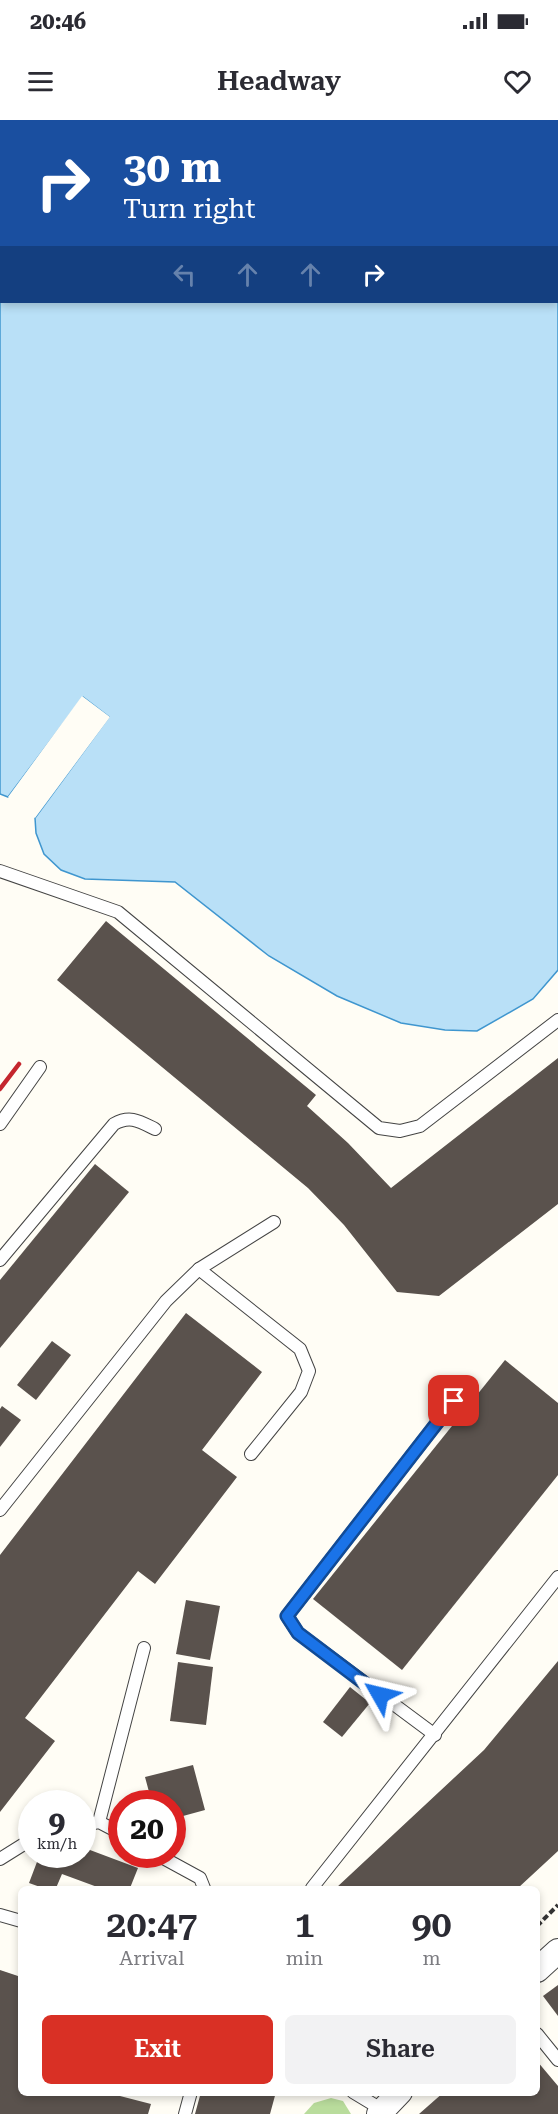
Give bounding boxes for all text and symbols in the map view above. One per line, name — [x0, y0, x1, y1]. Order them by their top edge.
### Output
text: 20:46 — [30, 9, 86, 34]
icon: menu — [24, 65, 57, 98]
text: Headway — [217, 65, 341, 97]
icon: heart — [501, 65, 534, 98]
text: 30 m — [123, 143, 221, 192]
icon: right — [24, 144, 102, 222]
text: Turn right — [123, 193, 256, 225]
icon: left — [168, 258, 201, 291]
icon: ahead — [231, 258, 264, 291]
icon: ahead — [294, 258, 327, 291]
icon: right — [357, 258, 390, 291]
pin — [428, 1375, 479, 1426]
icon: arrive — [437, 1384, 470, 1417]
position arrow — [348, 1663, 412, 1727]
speed limit sign: 20 — [108, 1790, 186, 1868]
text: 9 — [49, 1804, 65, 1839]
text: km/h — [37, 1835, 77, 1853]
text: 20:47 — [106, 1904, 197, 1946]
text: 1 — [294, 1904, 315, 1946]
text: 90 — [411, 1904, 452, 1946]
text: Arrival — [119, 1946, 184, 1970]
text: min — [286, 1946, 323, 1970]
text: m — [422, 1946, 441, 1970]
button: Exit — [42, 2015, 273, 2084]
button: Share — [285, 2015, 516, 2084]

